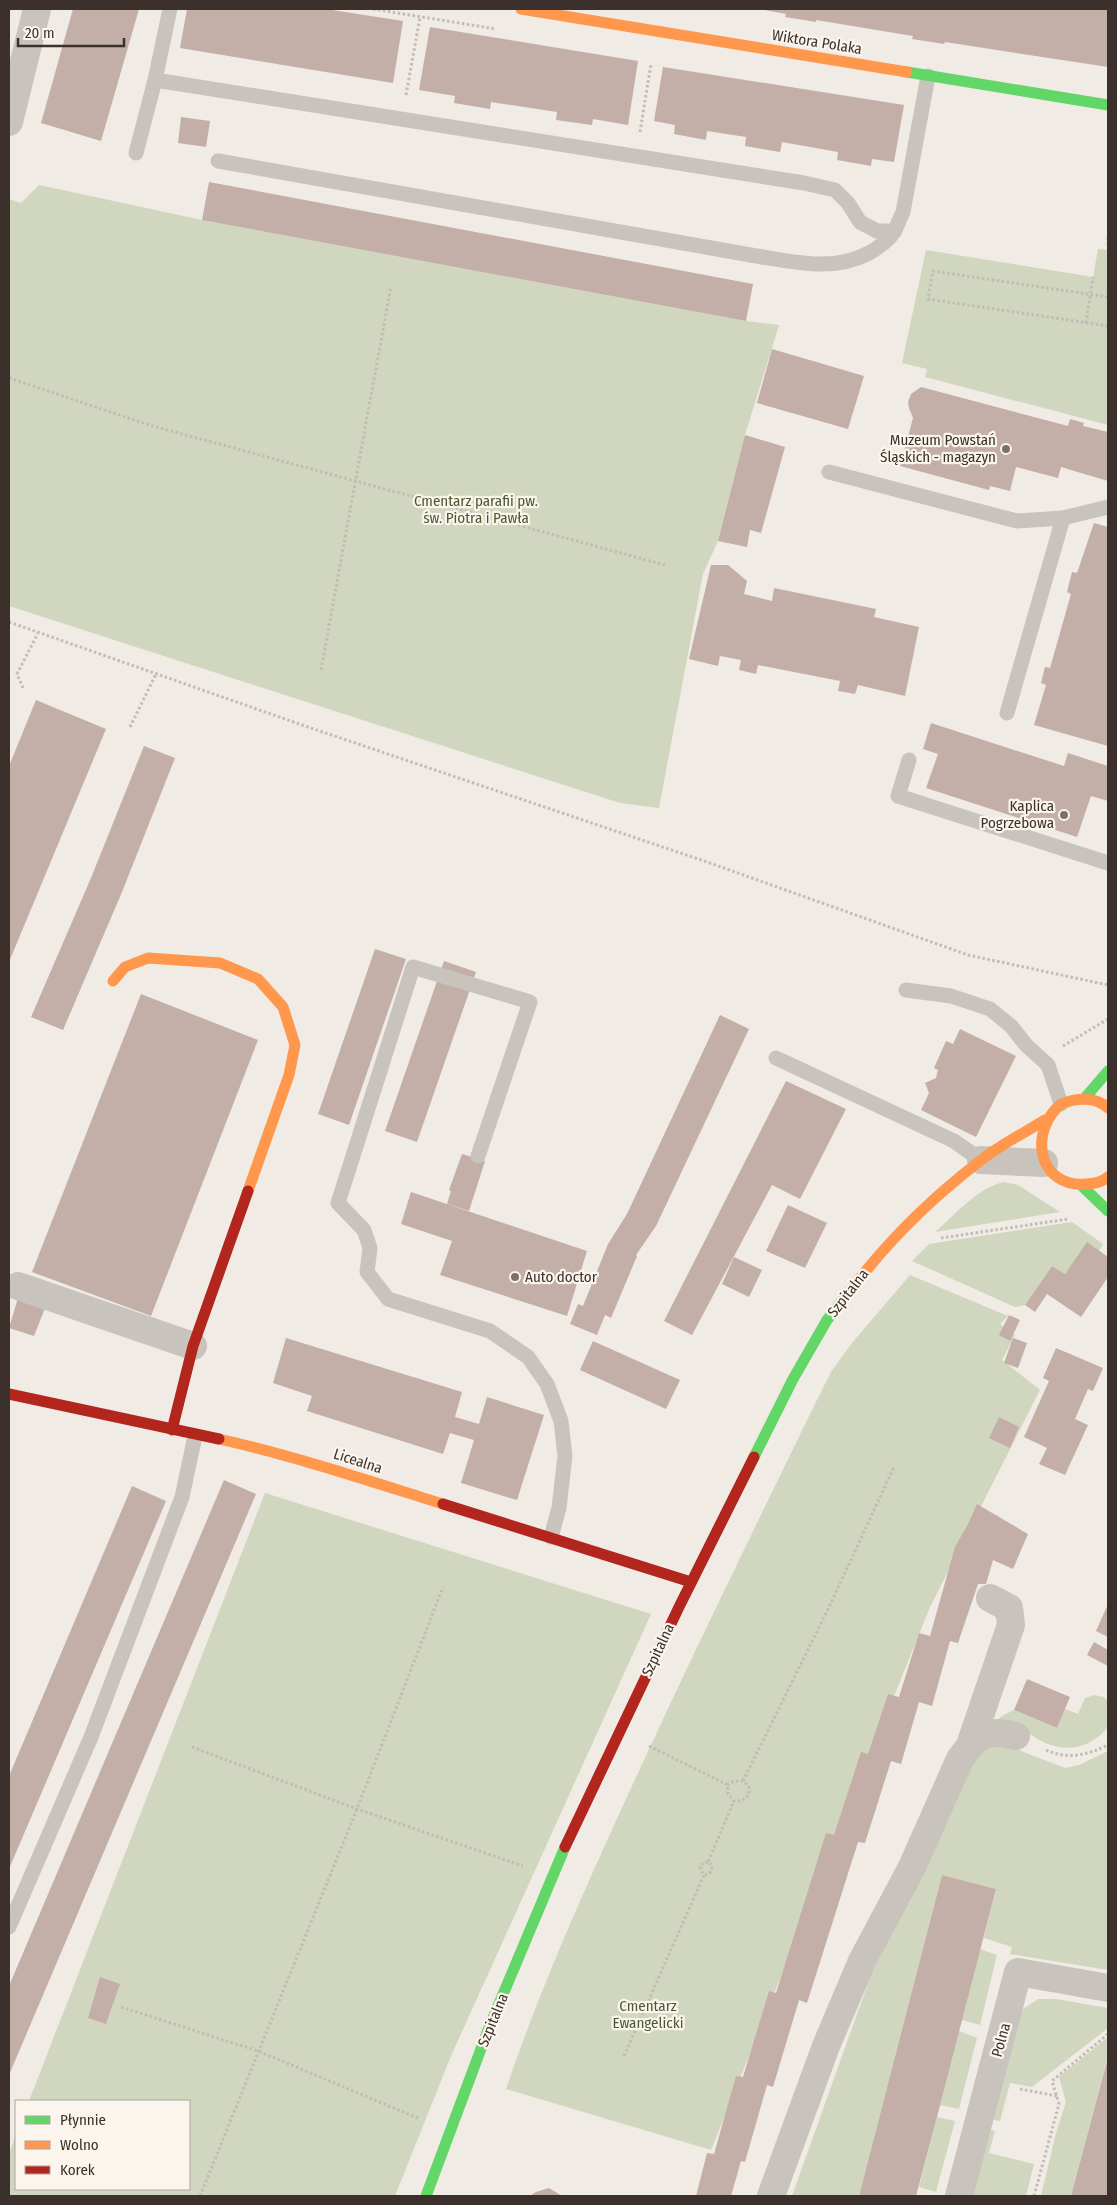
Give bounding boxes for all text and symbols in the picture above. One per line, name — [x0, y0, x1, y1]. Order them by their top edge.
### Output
scale bar — [18, 15, 124, 47]
text: 20 m — [25, 24, 55, 42]
street label: Wiktora Polaka — [771, 26, 863, 58]
place label: Muzeum Powstań Śląskich - magazyn — [880, 431, 996, 466]
marker: Muzeum Powstań Śląskich - magazyn — [1000, 443, 1012, 455]
park label: Cmentarz parafii pw. św. Piotra i Pawła — [414, 492, 538, 527]
place label: Kaplica Pogrzebowa — [980, 797, 1054, 832]
marker: Kaplica Pogrzebowa — [1058, 809, 1070, 821]
street label: Szpitalna — [824, 1265, 872, 1321]
place label: Auto doctor — [525, 1268, 598, 1286]
marker: Auto doctor — [509, 1271, 521, 1283]
street label: Licealna — [331, 1445, 385, 1477]
street label: Szpitalna — [638, 1621, 678, 1679]
street label: Szpitalna — [474, 1991, 512, 2049]
park label: Cmentarz Ewangelicki — [613, 1997, 683, 2032]
street label: Polna — [988, 2021, 1014, 2059]
legend — [15, 2100, 190, 2190]
text: Płynnie — [60, 2111, 106, 2129]
text: Wolno — [60, 2136, 99, 2154]
text: Korek — [60, 2161, 95, 2179]

